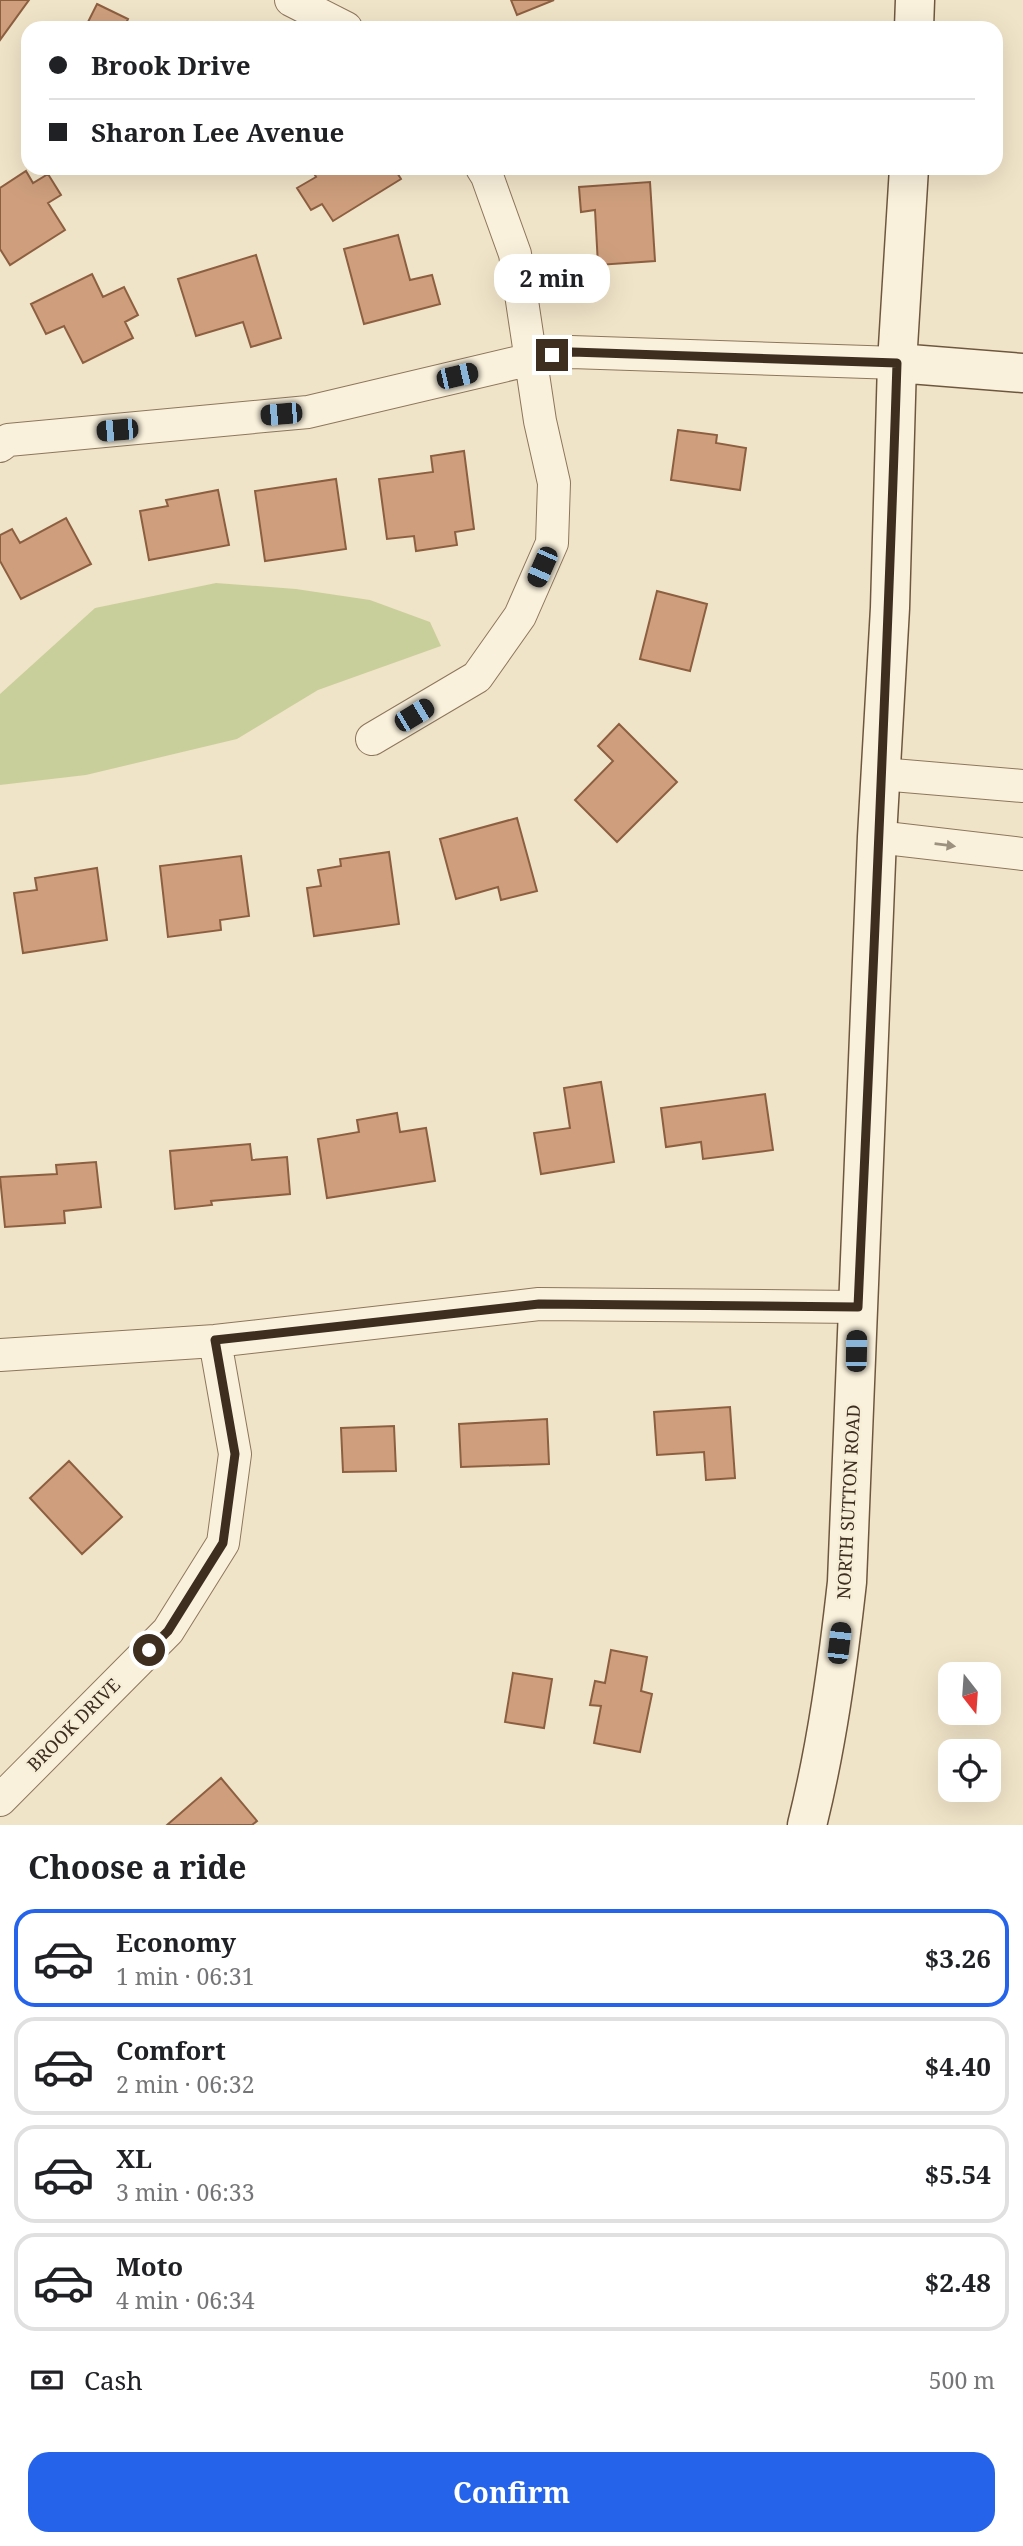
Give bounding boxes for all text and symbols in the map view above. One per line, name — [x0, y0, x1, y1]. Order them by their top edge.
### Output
text: Brook Drive — [91, 47, 251, 83]
text: Sharon Lee Avenue — [91, 114, 344, 150]
callout: 2 min — [494, 254, 610, 302]
text: 2 min — [519, 262, 585, 294]
route end — [536, 339, 568, 371]
car — [435, 361, 480, 391]
car — [260, 402, 303, 426]
car — [96, 418, 139, 442]
car — [524, 544, 561, 590]
car — [391, 695, 438, 735]
one-way arrow — [934, 840, 956, 851]
car — [846, 1330, 867, 1372]
street label: NORTH SUTTON ROAD — [831, 1404, 865, 1600]
car — [827, 1621, 852, 1665]
route start — [133, 1634, 165, 1666]
north arrow — [938, 1662, 1001, 1726]
map controls — [938, 1662, 1001, 1802]
street label: BROOK DRIVE — [22, 1673, 125, 1776]
button: locate — [938, 1739, 1001, 1802]
text: Choose a ride — [28, 1845, 247, 1888]
text: Economy — [116, 1924, 236, 1960]
icon: car — [32, 1927, 95, 1990]
text: $3.26 — [925, 1940, 991, 1976]
text: 1 min · 06:31 — [116, 1960, 254, 1992]
text: Comfort — [116, 2032, 226, 2068]
icon: car — [32, 2035, 95, 2098]
text: $4.40 — [925, 2048, 991, 2084]
text: 2 min · 06:32 — [116, 2068, 254, 2100]
text: XL — [116, 2140, 152, 2176]
icon: car — [32, 2143, 95, 2206]
text: $5.54 — [925, 2156, 991, 2192]
text: 3 min · 06:33 — [116, 2176, 254, 2208]
text: Moto — [116, 2248, 183, 2284]
icon: car — [32, 2251, 95, 2314]
text: $2.48 — [925, 2264, 991, 2300]
text: 4 min · 06:34 — [116, 2284, 254, 2316]
icon: cash — [28, 2361, 66, 2399]
text: Cash — [84, 2362, 143, 2398]
text: 500 m — [929, 2364, 995, 2396]
button: Confirm — [28, 2452, 995, 2532]

